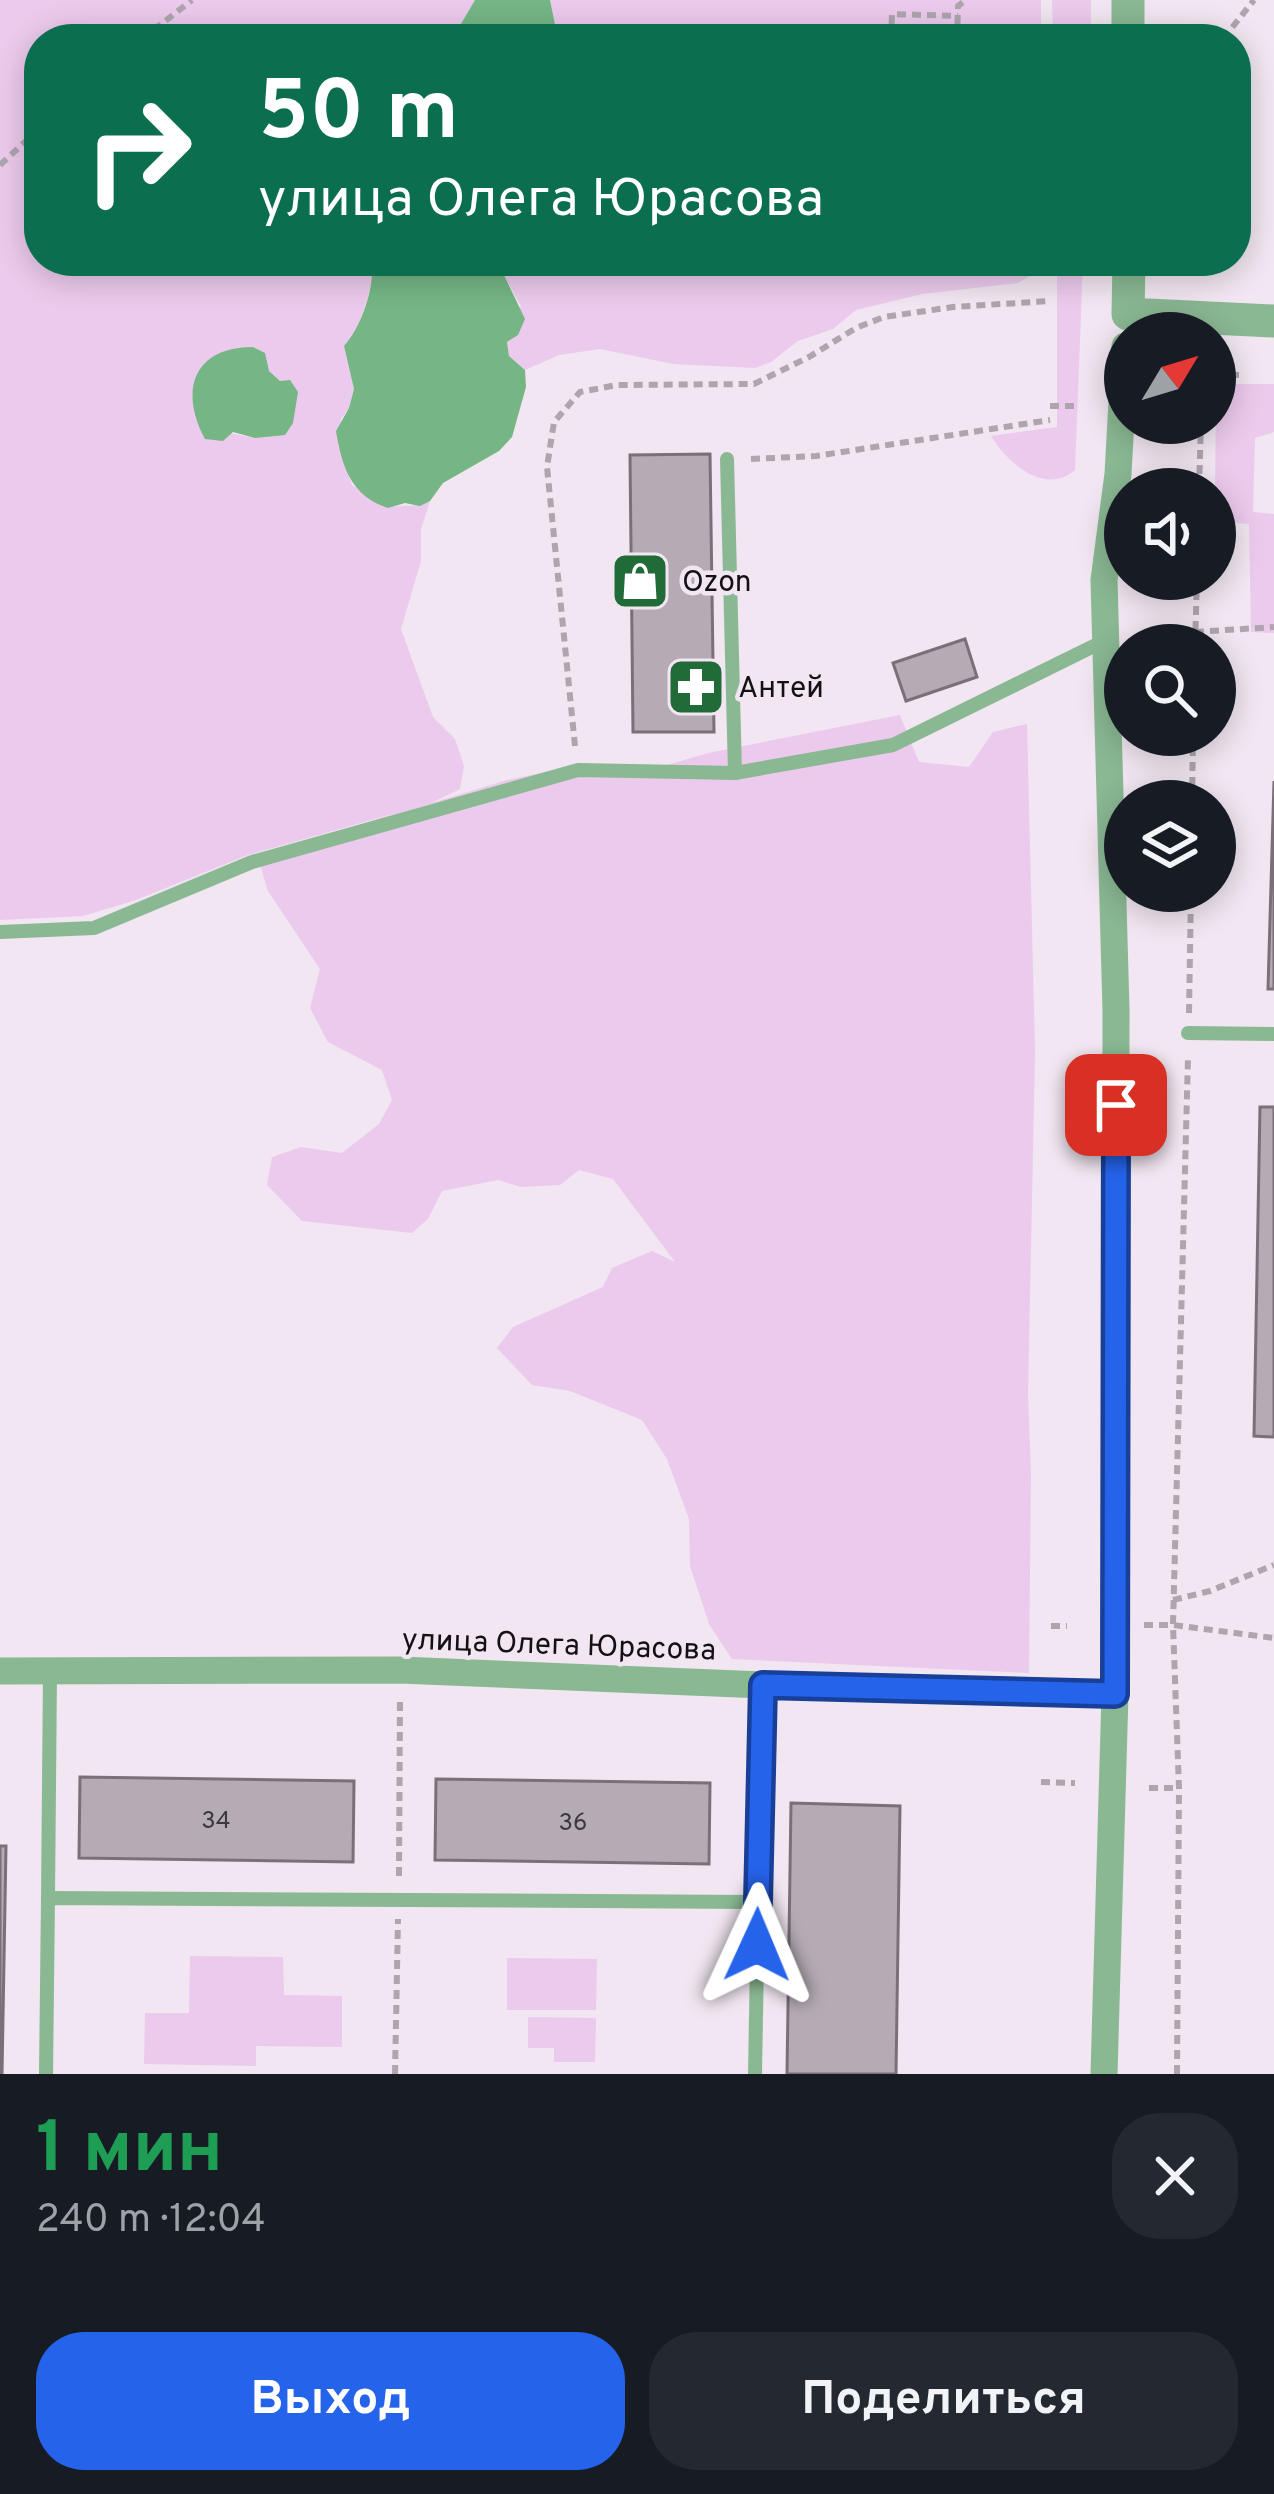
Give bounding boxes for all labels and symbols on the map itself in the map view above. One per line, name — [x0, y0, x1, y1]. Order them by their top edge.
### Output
north arrow — [1104, 312, 1236, 444]
shop icon: Ozon — [609, 550, 671, 612]
place label: Ozon — [682, 565, 752, 602]
pharmacy icon: Антей — [665, 656, 727, 718]
place label: Антей — [738, 671, 824, 708]
pin — [1065, 1054, 1167, 1156]
street label: улица Олега Юрасова — [401, 1623, 717, 1670]
house number: 34 — [201, 1807, 231, 1837]
house number: 36 — [559, 1809, 587, 1839]
position arrow — [694, 1882, 820, 2008]

